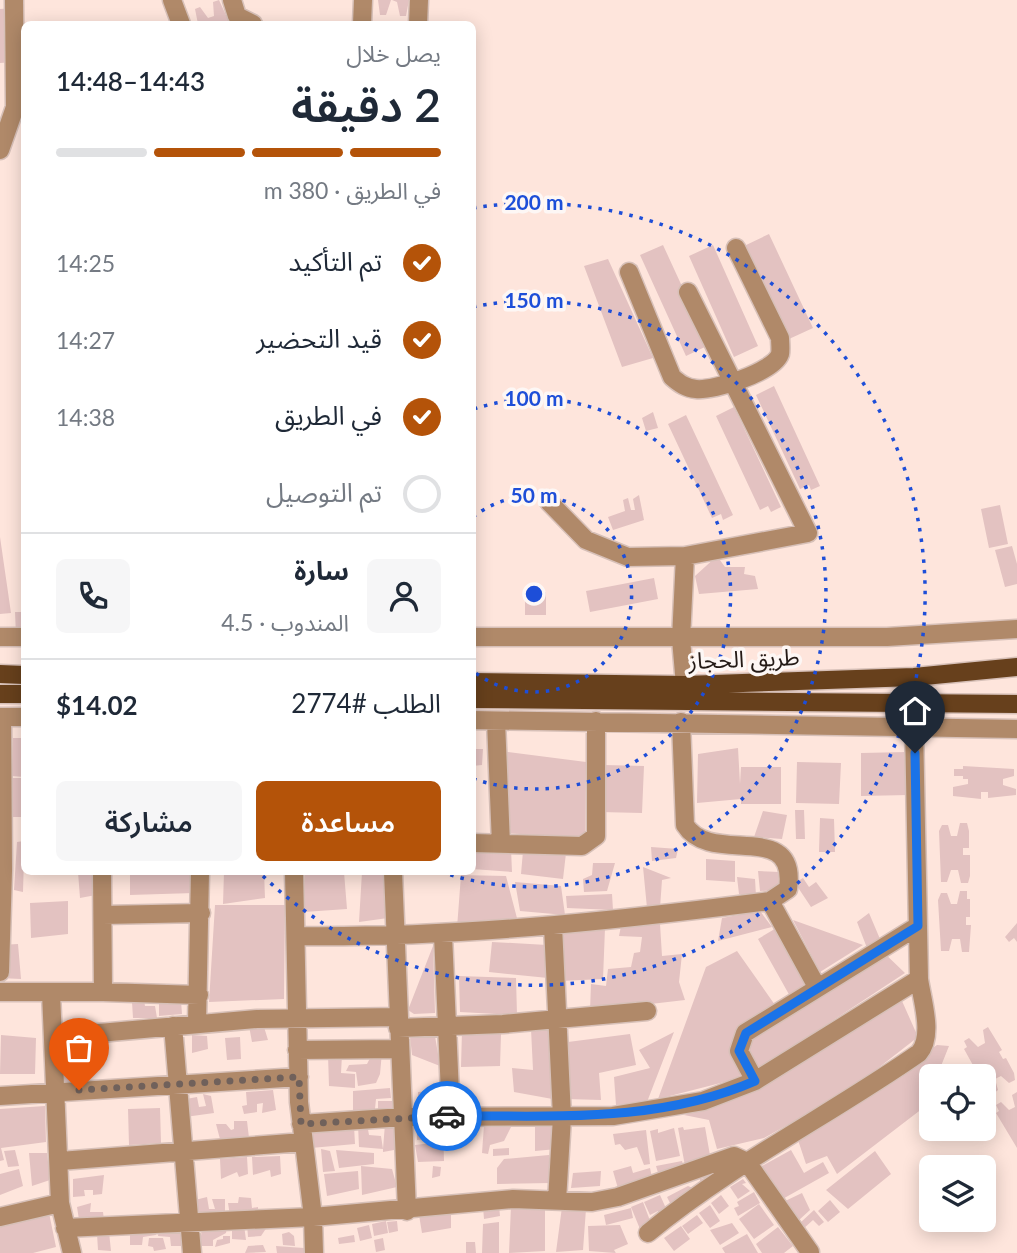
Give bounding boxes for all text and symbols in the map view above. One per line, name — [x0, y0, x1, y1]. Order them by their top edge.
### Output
text: يصل خلال — [346, 39, 441, 67]
text: 14:43–14:48 — [56, 65, 205, 97]
text: 2 دقيقة — [291, 77, 441, 132]
text: في الطريق · 380 m — [264, 176, 441, 204]
text: 200 m — [504, 189, 564, 214]
icon: check — [403, 244, 441, 282]
text: تم التأكيد — [289, 245, 382, 277]
text: 14:25 — [56, 249, 115, 277]
text: 150 m — [504, 287, 564, 312]
icon: check — [403, 321, 441, 359]
text: قيد التحضير — [256, 322, 382, 354]
text: 14:27 — [56, 326, 115, 354]
text: 100 m — [504, 385, 564, 410]
icon: check — [403, 398, 441, 436]
text: في الطريق — [275, 399, 382, 431]
text: 14:38 — [56, 403, 115, 431]
text: تم التوصيل — [266, 476, 382, 508]
text: 50 m — [510, 482, 558, 507]
text: سارة — [294, 554, 349, 586]
button: phone — [56, 559, 130, 633]
button: person — [367, 559, 441, 633]
centre of rings — [522, 582, 546, 606]
text: المندوب · 4.5 — [221, 608, 349, 636]
street label: طريق الحجاز — [687, 642, 800, 675]
pin — [885, 681, 945, 753]
text: الطلب #2774 — [291, 687, 441, 719]
text: $14.02 — [56, 689, 138, 721]
icon: home — [896, 692, 934, 730]
button: مشاركة — [56, 781, 242, 861]
button: مساعدة — [256, 781, 441, 861]
pin — [49, 1018, 109, 1090]
icon: bag — [60, 1029, 98, 1067]
map controls — [919, 1064, 996, 1232]
button: locate — [919, 1064, 996, 1141]
courier — [412, 1081, 482, 1151]
icon: car — [428, 1097, 466, 1135]
button: layers — [919, 1155, 996, 1232]

